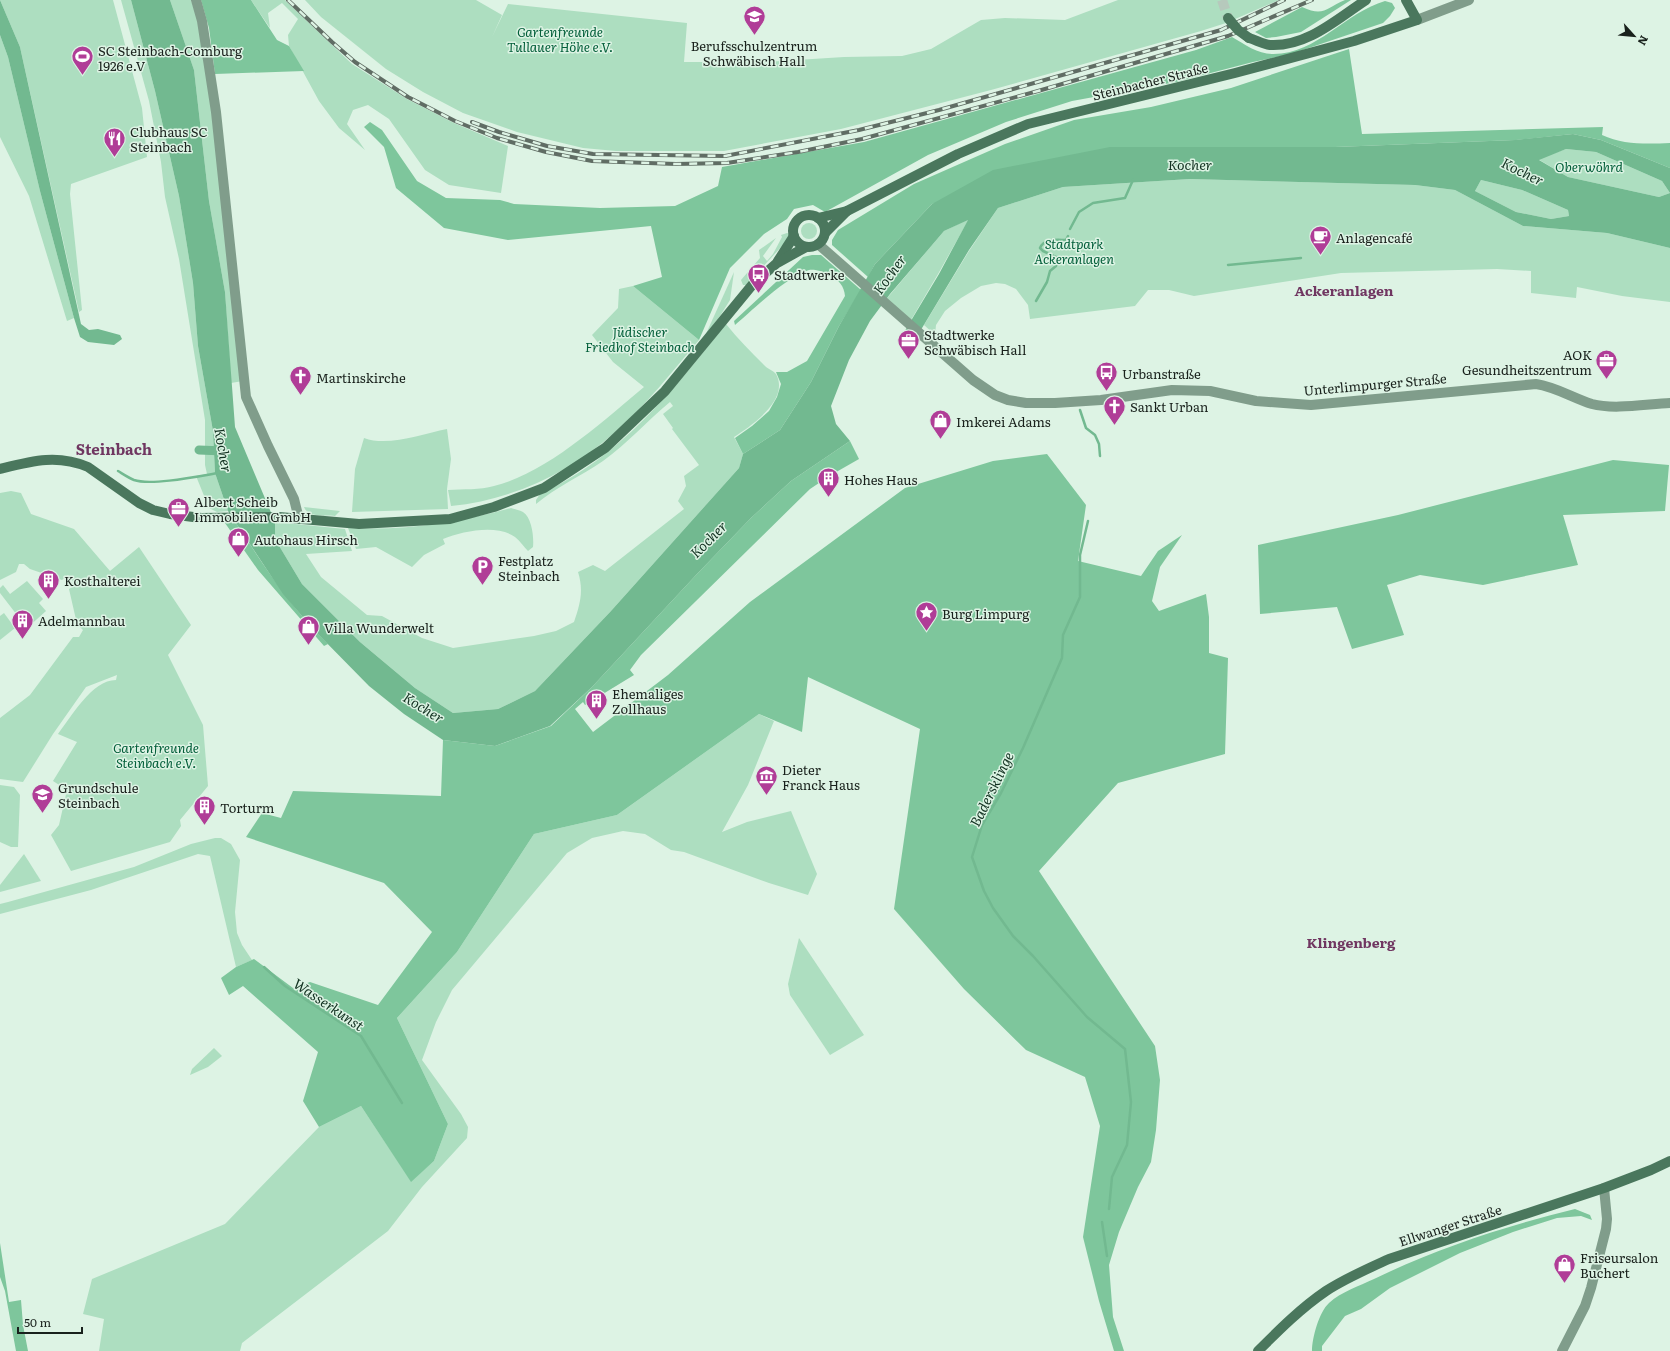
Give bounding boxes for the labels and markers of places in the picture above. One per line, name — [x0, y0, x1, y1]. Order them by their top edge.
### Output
school or university icon: Berufsschulzentrum Schwäbisch Hall — [741, 4, 767, 37]
place label: Berufsschulzentrum Schwäbisch Hall — [691, 36, 818, 70]
place label: SC Steinbach-Comburg 1926 e.V — [98, 41, 243, 75]
sports icon: SC Steinbach-Comburg 1926 e.V — [69, 44, 95, 77]
place label: Clubhaus SC Steinbach — [130, 122, 208, 156]
restaurant icon: Clubhaus SC Steinbach — [102, 125, 128, 158]
cafe icon: Anlagencafé — [1307, 224, 1333, 257]
place label: Anlagencafé — [1336, 228, 1413, 247]
bus stop icon: Stadtwerke — [745, 261, 771, 294]
place label: Stadtwerke — [774, 265, 845, 284]
place label: Stadtwerke Schwäbisch Hall — [924, 325, 1027, 359]
office icon: Stadtwerke Schwäbisch Hall — [895, 328, 921, 361]
place label: AOK Gesundheitszentrum — [1462, 345, 1592, 379]
office icon: AOK Gesundheitszentrum — [1594, 348, 1620, 381]
bus stop icon: Urbanstraße — [1093, 360, 1119, 393]
church icon: Martinskirche — [287, 364, 313, 397]
place label: Urbanstraße — [1122, 364, 1201, 383]
place label: Martinskirche — [316, 368, 406, 387]
church icon: Sankt Urban — [1101, 393, 1127, 426]
place label: Sankt Urban — [1130, 397, 1209, 416]
shop icon: Imkerei Adams — [928, 408, 954, 441]
place label: Imkerei Adams — [956, 412, 1051, 431]
building icon: Hohes Haus — [815, 466, 841, 499]
place label: Hohes Haus — [844, 470, 918, 489]
place label: Albert Scheib Immobilien GmbH — [194, 492, 311, 526]
office icon: Albert Scheib Immobilien GmbH — [165, 495, 191, 528]
shop icon: Autohaus Hirsch — [225, 526, 251, 559]
place label: Autohaus Hirsch — [254, 530, 358, 549]
place label: Festplatz Steinbach — [498, 551, 560, 585]
parking icon: Festplatz Steinbach — [470, 554, 496, 587]
building icon: Kosthalterei — [36, 567, 62, 600]
place label: Kosthalterei — [64, 571, 141, 590]
place icon: Burg Limpurg — [914, 600, 940, 633]
place label: Burg Limpurg — [942, 604, 1030, 623]
building icon: Adelmannbau — [9, 607, 35, 640]
place label: Adelmannbau — [38, 611, 125, 630]
shop icon: Villa Wunderwelt — [295, 614, 321, 647]
place label: Villa Wunderwelt — [324, 618, 435, 637]
place label: Ehemaliges Zollhaus — [612, 684, 683, 718]
building icon: Ehemaliges Zollhaus — [583, 687, 609, 720]
place label: Dieter Franck Haus — [782, 760, 860, 794]
museum icon: Dieter Franck Haus — [754, 763, 780, 796]
place label: Grundschule Steinbach — [58, 778, 139, 812]
school or university icon: Grundschule Steinbach — [29, 781, 55, 814]
building icon: Torturm — [192, 794, 218, 827]
place label: Torturm — [220, 798, 275, 817]
place label: Friseursalon Buchert — [1580, 1248, 1659, 1282]
shop icon: Friseursalon Buchert — [1552, 1251, 1578, 1284]

